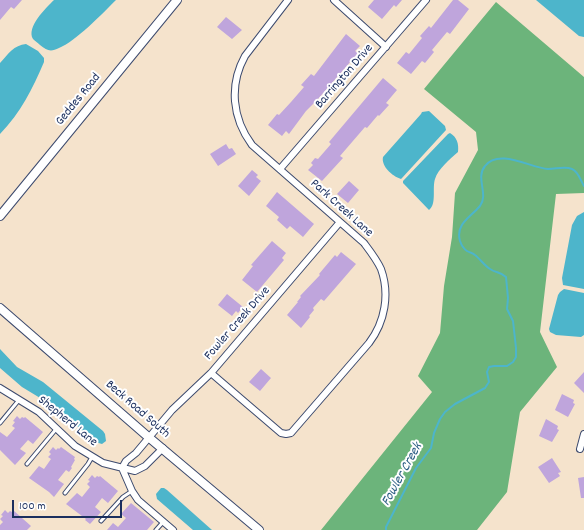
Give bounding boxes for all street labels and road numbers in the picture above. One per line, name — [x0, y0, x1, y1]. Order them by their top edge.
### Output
street label: Barrington Drive — [313, 41, 377, 113]
street label: Geddes Road — [53, 71, 105, 129]
street label: Park Creek Lane — [306, 177, 376, 241]
street label: Fowler Creek Drive — [202, 284, 274, 364]
street label: Beck Road South — [101, 378, 173, 442]
street label: Shepherd Lane — [34, 393, 100, 451]

